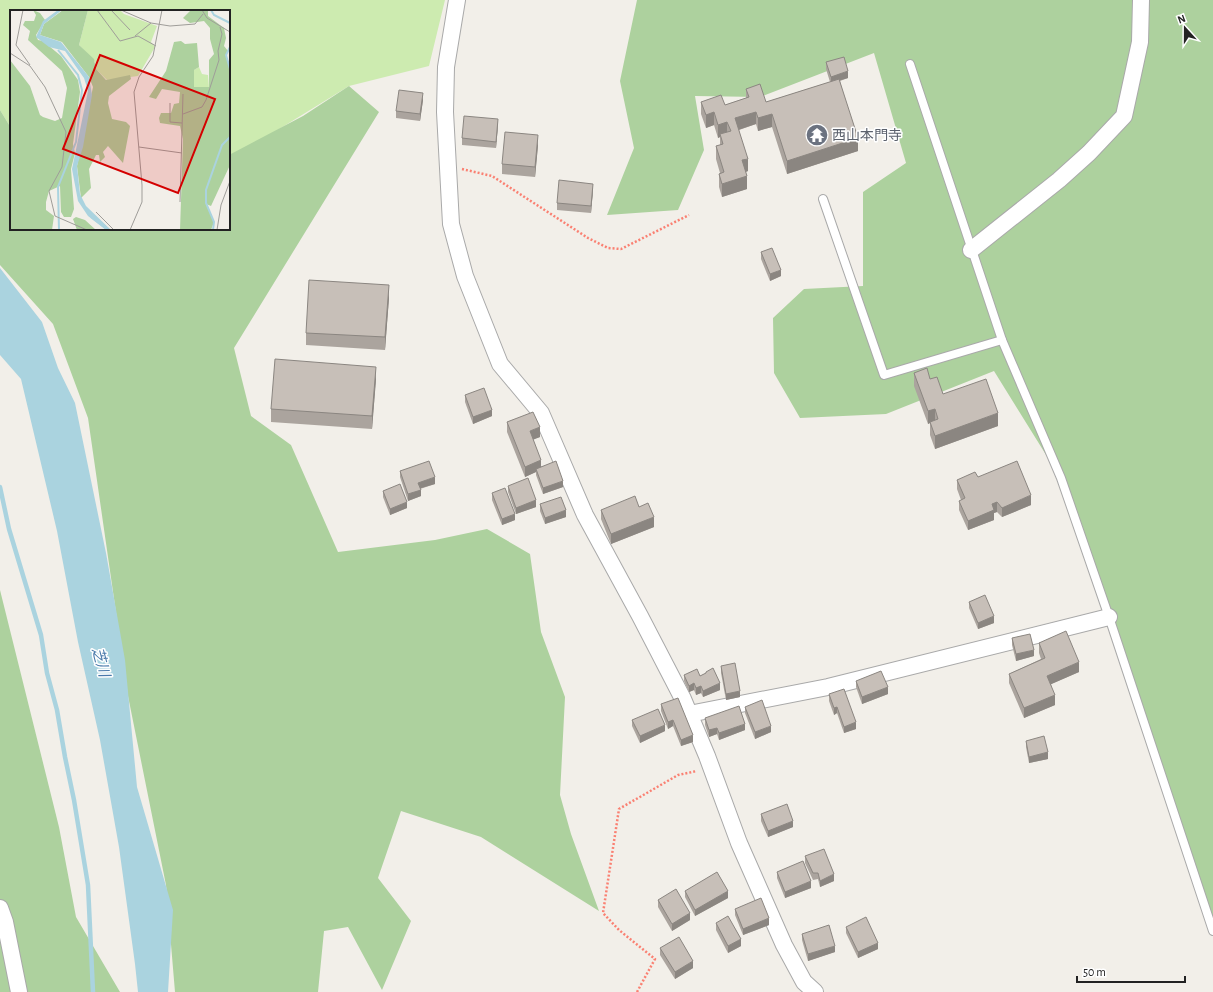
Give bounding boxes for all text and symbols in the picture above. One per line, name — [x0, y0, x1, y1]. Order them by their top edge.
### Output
north arrow — [1165, 8, 1205, 48]
inset map — [10, 10, 230, 230]
text: N — [1176, 13, 1187, 26]
temple icon: 西山本門寺 — [804, 122, 830, 148]
place label: 西山本門寺 — [832, 128, 902, 143]
water label: 芝川 — [89, 645, 113, 680]
scale bar — [1077, 958, 1185, 984]
text: 50 m — [1083, 966, 1106, 978]

